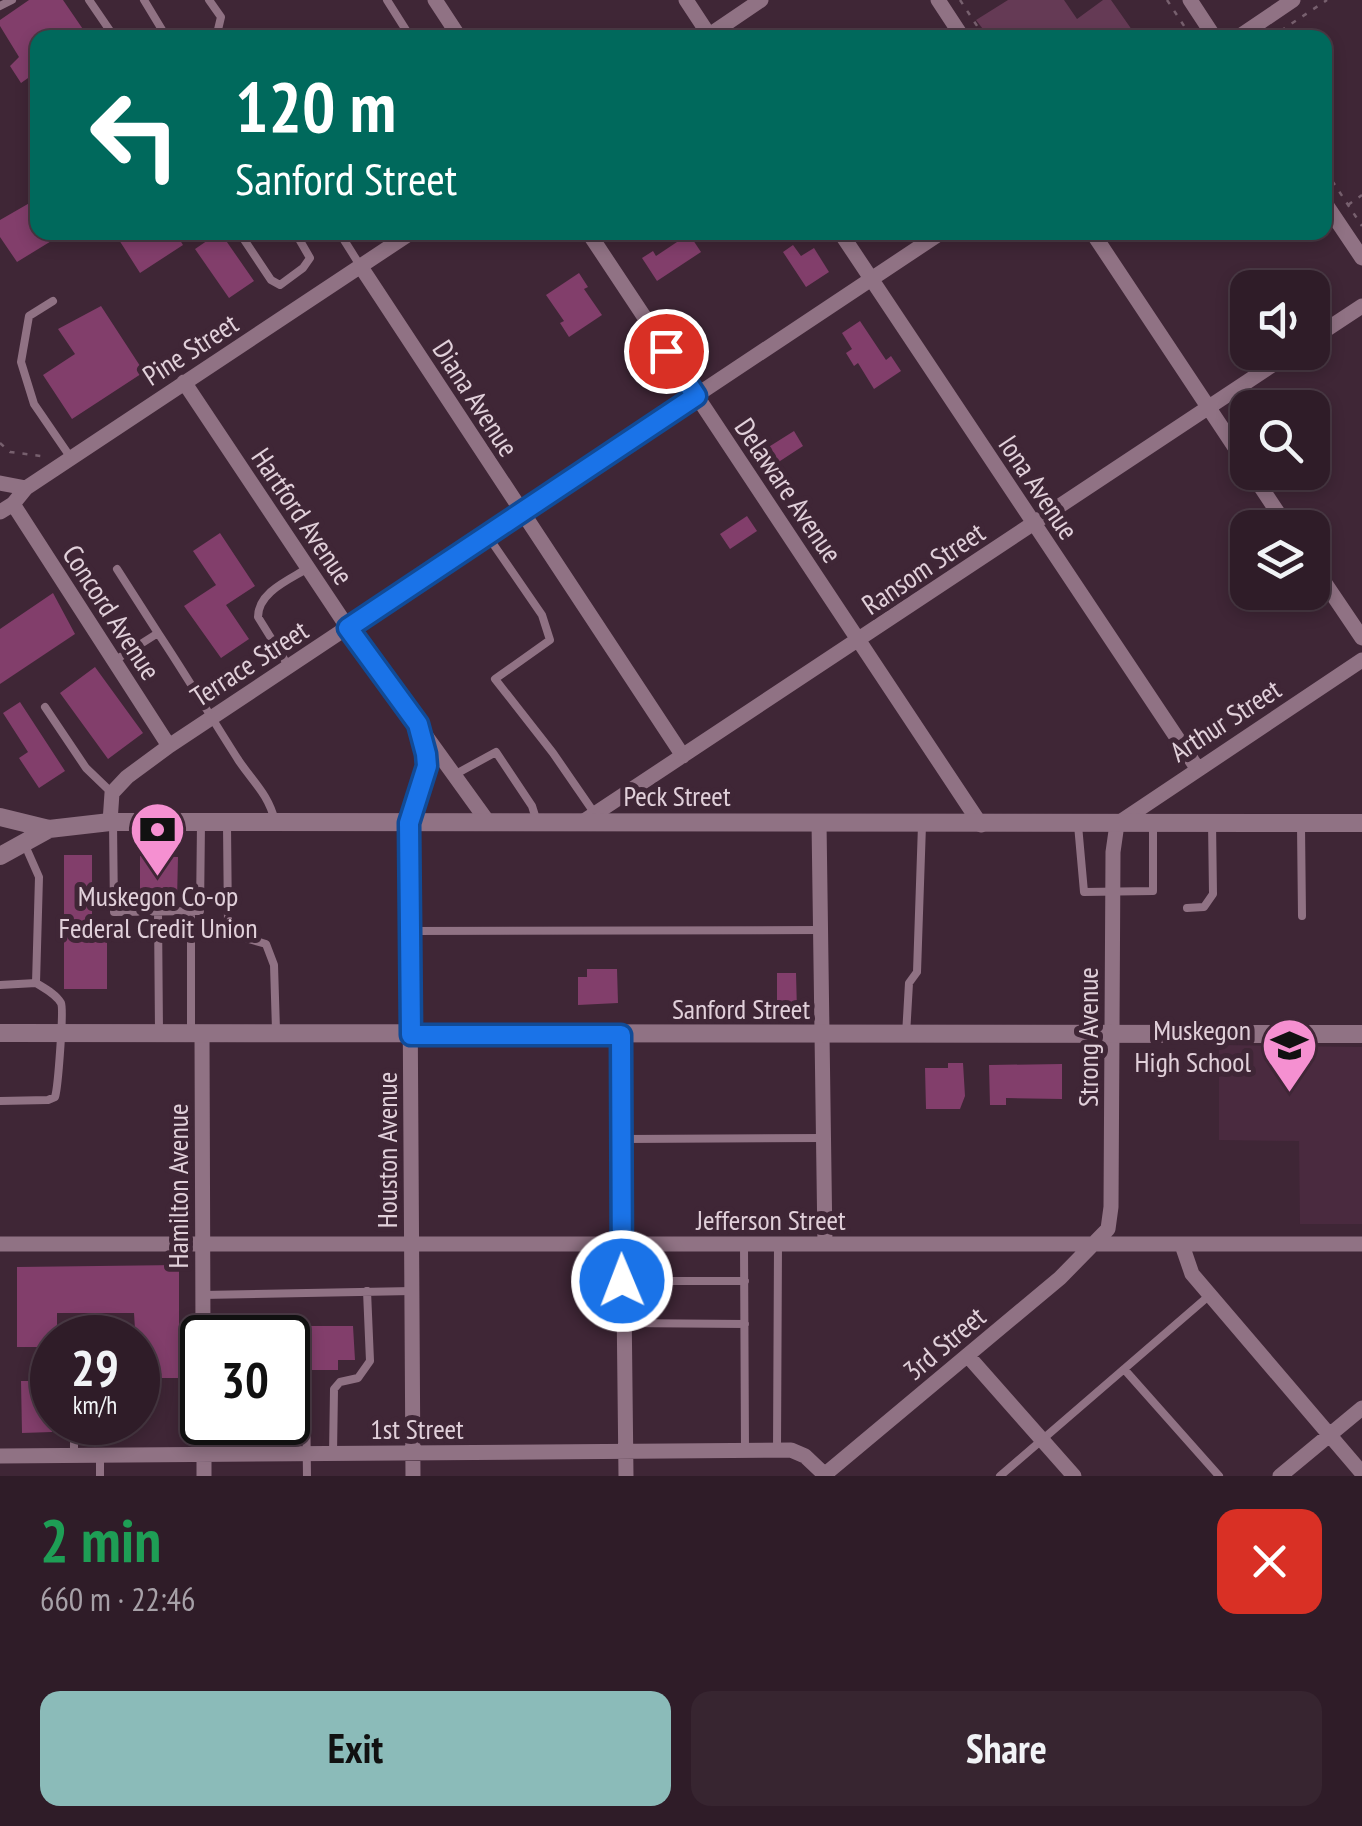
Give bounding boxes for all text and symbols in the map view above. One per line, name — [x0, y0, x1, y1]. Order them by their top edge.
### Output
text: 120 m — [235, 61, 396, 151]
icon: left — [70, 70, 200, 200]
text: Sanford Street — [235, 149, 457, 207]
map controls — [1230, 270, 1330, 610]
button: sound — [1230, 270, 1330, 370]
street label: Pine Street — [135, 304, 245, 394]
pin — [624, 309, 709, 394]
icon: arrive — [639, 324, 694, 379]
street label: Diana Avenue — [425, 333, 527, 463]
button: search — [1230, 390, 1330, 490]
street label: Delaware Avenue — [727, 410, 851, 570]
street label: Iona Avenue — [991, 428, 1087, 546]
street label: Hartford Avenue — [244, 441, 362, 591]
button: layers — [1230, 510, 1330, 610]
street label: Ransom Street — [854, 513, 992, 623]
street label: Concord Avenue — [55, 537, 169, 687]
street label: Terrace Street — [183, 611, 315, 715]
street label: Arthur Street — [1162, 670, 1288, 770]
street label: Peck Street — [623, 777, 731, 814]
bank icon: Muskegon Co-op Federal Credit Union — [128, 799, 188, 878]
place label: Muskegon Co-op Federal Credit Union — [58, 877, 258, 946]
street label: Strong Avenue — [1069, 967, 1106, 1107]
street label: Sanford Street — [672, 990, 810, 1027]
place label: Muskegon High School — [1135, 1011, 1251, 1080]
school or university icon: Muskegon High School — [1260, 1015, 1320, 1094]
street label: Houston Avenue — [368, 1072, 405, 1228]
street label: Hamilton Avenue — [159, 1104, 196, 1268]
street label: Jefferson Street — [695, 1201, 846, 1238]
position arrow — [570, 1229, 674, 1333]
street label: 3rd Street — [895, 1298, 993, 1388]
speed limit sign: 30 — [180, 1315, 310, 1445]
text: 29 — [71, 1335, 119, 1400]
text: km/h — [73, 1389, 117, 1421]
street label: 1st Street — [370, 1410, 464, 1447]
text: 2 min — [40, 1501, 161, 1579]
button: close — [1217, 1509, 1322, 1614]
text: 660 m · 22:46 — [40, 1578, 195, 1620]
button: Exit — [40, 1691, 671, 1806]
button: Share — [691, 1691, 1322, 1806]

